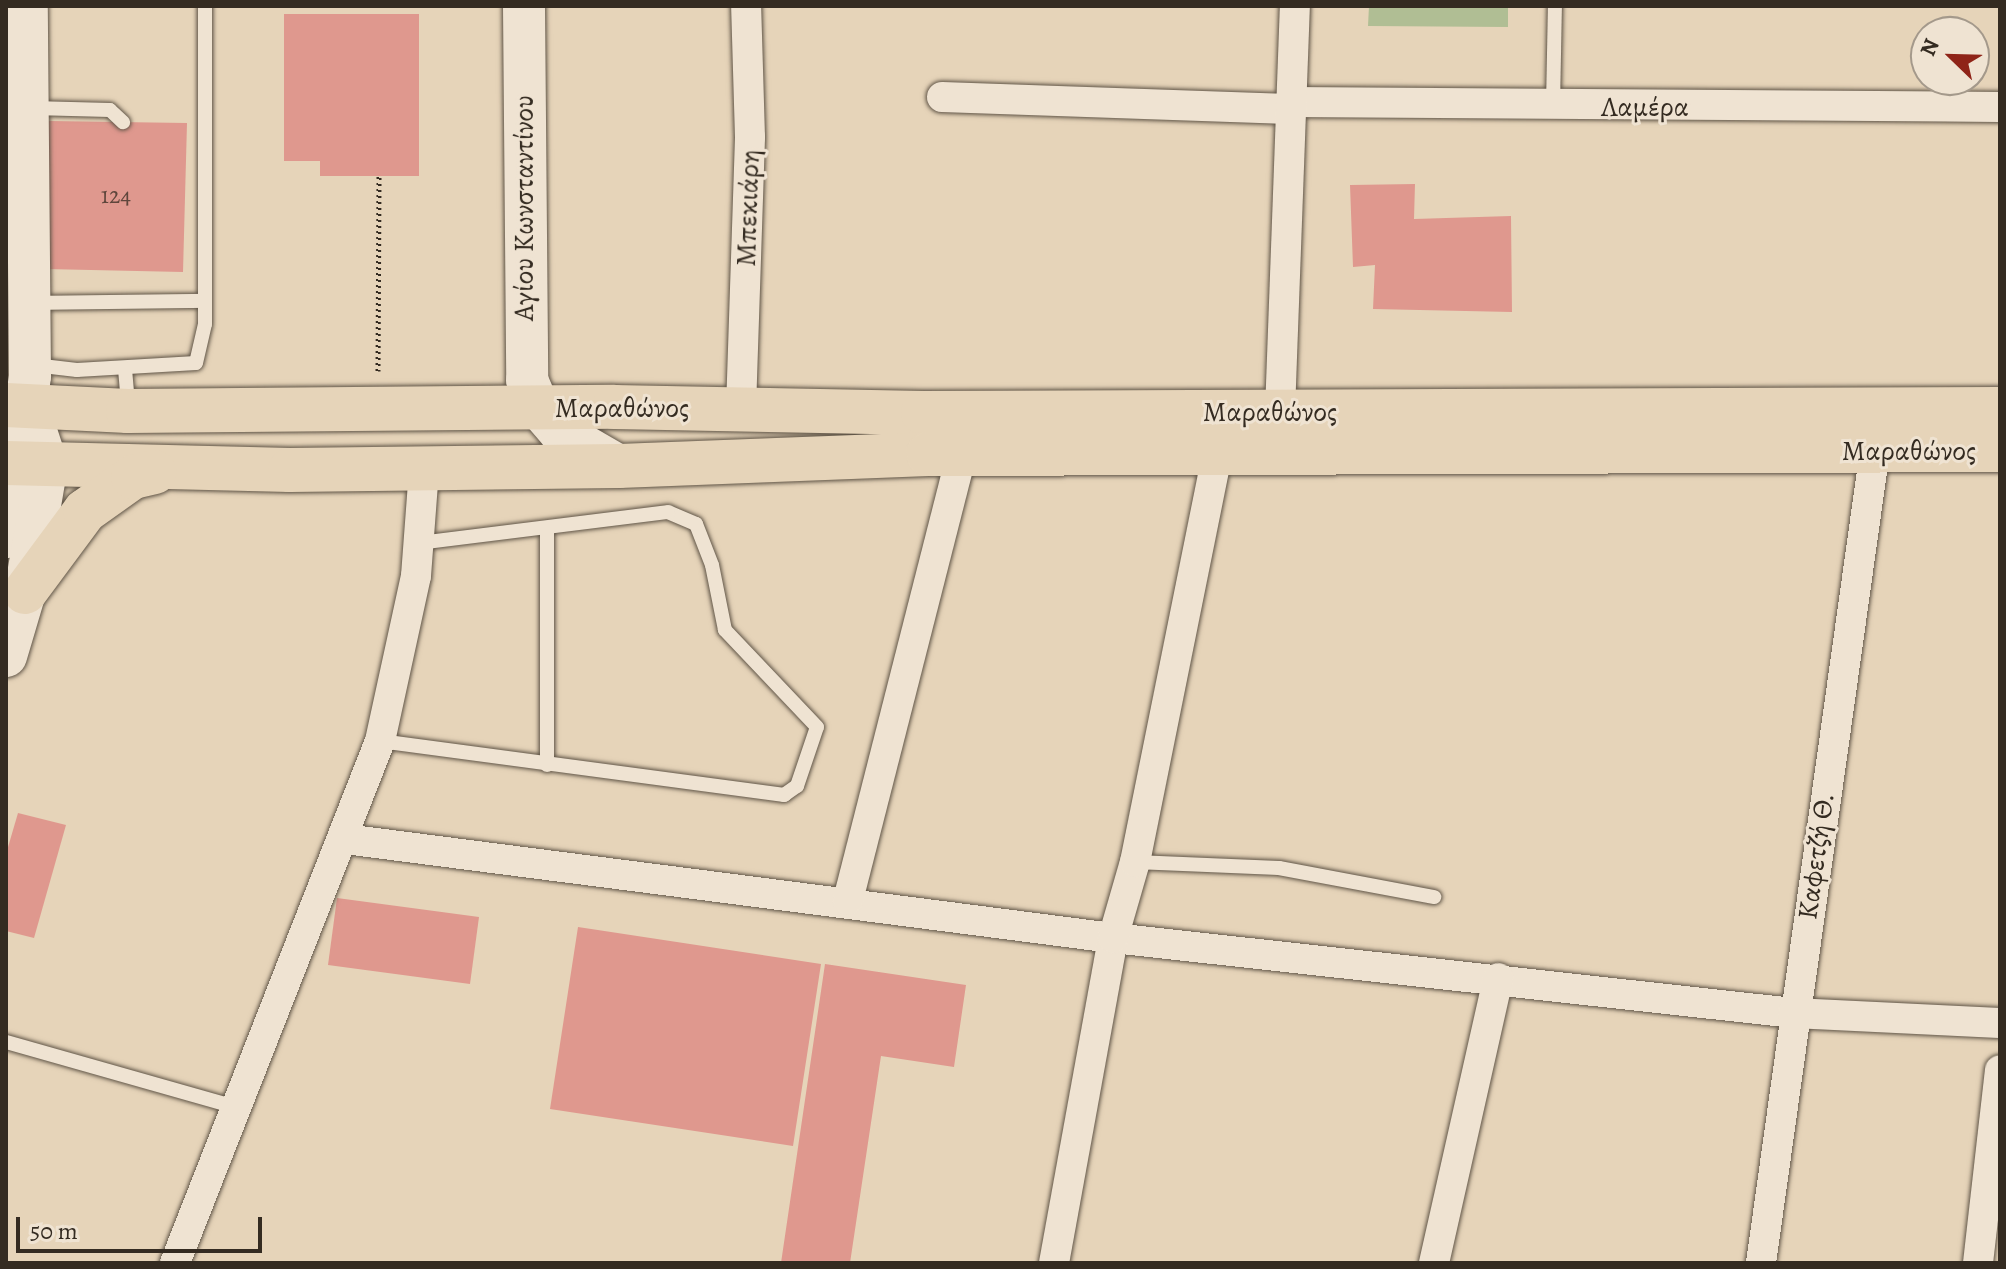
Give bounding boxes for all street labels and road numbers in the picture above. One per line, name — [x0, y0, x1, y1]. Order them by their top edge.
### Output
street label: Λαμέρα — [1601, 90, 1689, 124]
street label: Αγίου Κωνσταντίνου — [507, 95, 541, 321]
street label: Μπεκιάρη — [729, 149, 767, 267]
street label: Μαραθώνος — [555, 391, 689, 425]
street label: Μαραθώνος — [1203, 395, 1337, 429]
street label: Μαραθώνος — [1842, 434, 1976, 468]
street label: Καφετζή Θ. — [1790, 790, 1842, 922]

